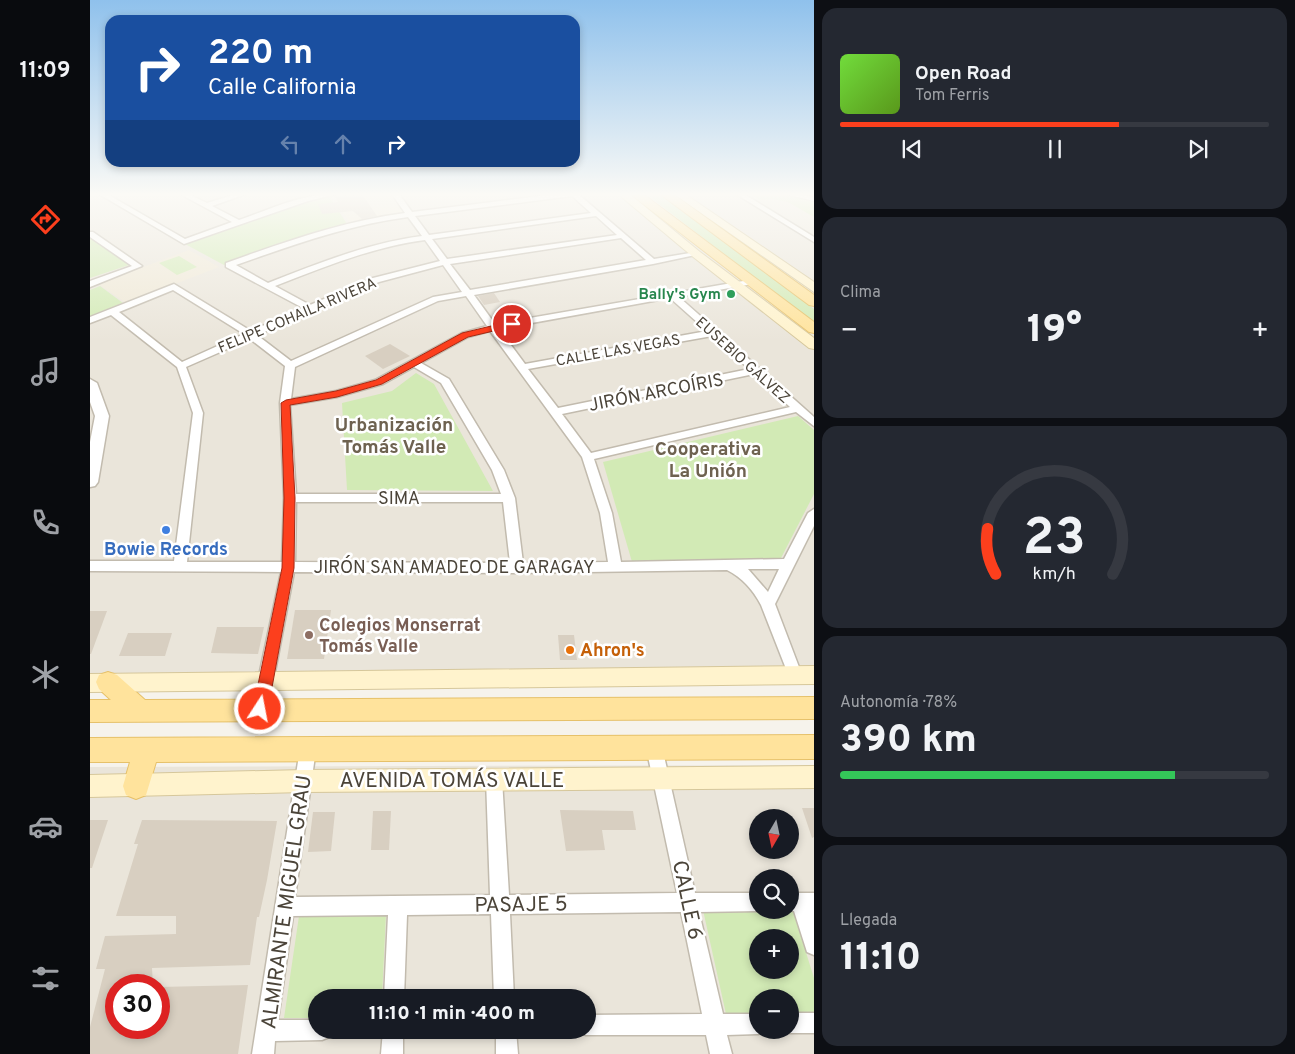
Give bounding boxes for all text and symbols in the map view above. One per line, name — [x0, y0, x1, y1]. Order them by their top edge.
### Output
text: 220 m — [208, 32, 313, 76]
icon: right — [125, 35, 190, 100]
text: 11:09 — [20, 58, 70, 85]
text: Open Road — [915, 62, 1011, 86]
text: Calle California — [208, 75, 356, 102]
text: Tom Ferris — [915, 86, 989, 106]
icon: left — [276, 130, 304, 158]
icon: ahead — [329, 130, 357, 158]
icon: right — [382, 130, 410, 158]
icon: previous — [898, 135, 926, 163]
icon: pause — [1041, 135, 1069, 163]
icon: next — [1184, 135, 1212, 163]
icon: directions — [28, 202, 63, 237]
street label: FELIPE COHAILA RIVERA — [215, 274, 380, 358]
text: Clima — [840, 283, 881, 303]
place label: Bally's Gym — [638, 286, 721, 305]
marker: Bally's Gym — [725, 288, 737, 300]
pin — [491, 303, 533, 345]
text: 19° — [1027, 307, 1082, 356]
icon: arrive — [498, 310, 526, 338]
street label: EUSEBIO GÁLVEZ — [691, 313, 794, 409]
text: − — [840, 314, 858, 350]
text: + — [1251, 314, 1269, 350]
street label: CALLE LAS VEGAS — [555, 331, 682, 372]
icon: music — [28, 354, 63, 389]
street label: JIRÓN ARCOÍRIS — [587, 367, 726, 418]
district label: Urbanización Tomás Valle — [335, 414, 453, 460]
district label: Cooperativa La Unión — [655, 438, 761, 484]
street label: SIMA — [378, 488, 420, 511]
icon: phone — [28, 505, 63, 540]
text: 23 — [1023, 507, 1086, 573]
marker: Bowie Records — [160, 524, 172, 536]
place label: Bowie Records — [104, 539, 228, 562]
street label: JIRÓN SAN AMADEO DE GARAGAY — [313, 555, 595, 580]
text: km/h — [1033, 563, 1076, 586]
place label: Colegios Monserrat Tomás Valle — [319, 615, 481, 659]
marker: Colegios Monserrat Tomás Valle — [303, 629, 315, 641]
place label: Ahron's — [580, 640, 645, 663]
marker: Ahron's — [564, 644, 576, 656]
icon: climate — [28, 657, 63, 692]
position arrow — [233, 682, 285, 734]
text: Autonomía · 78% — [840, 693, 957, 713]
text: 390 km — [840, 717, 977, 766]
street label: AVENIDA TOMÁS VALLE — [340, 767, 564, 795]
street label: ALMIRANTE MIGUEL GRAU — [256, 774, 319, 1031]
icon: car — [28, 809, 63, 844]
north arrow — [749, 809, 799, 859]
map controls — [749, 809, 799, 1039]
street label: CALLE 6 — [665, 858, 708, 943]
button: search — [749, 869, 799, 919]
street label: PASAJE 5 — [474, 891, 568, 920]
text: Llegada — [840, 911, 897, 931]
button: + — [749, 929, 799, 979]
text: 11:10 — [840, 935, 921, 984]
icon: filters — [28, 961, 63, 996]
speed limit sign: 30 — [105, 974, 170, 1039]
button: − — [749, 989, 799, 1039]
text: 11:10 · 1 min · 400 m — [369, 1002, 535, 1026]

